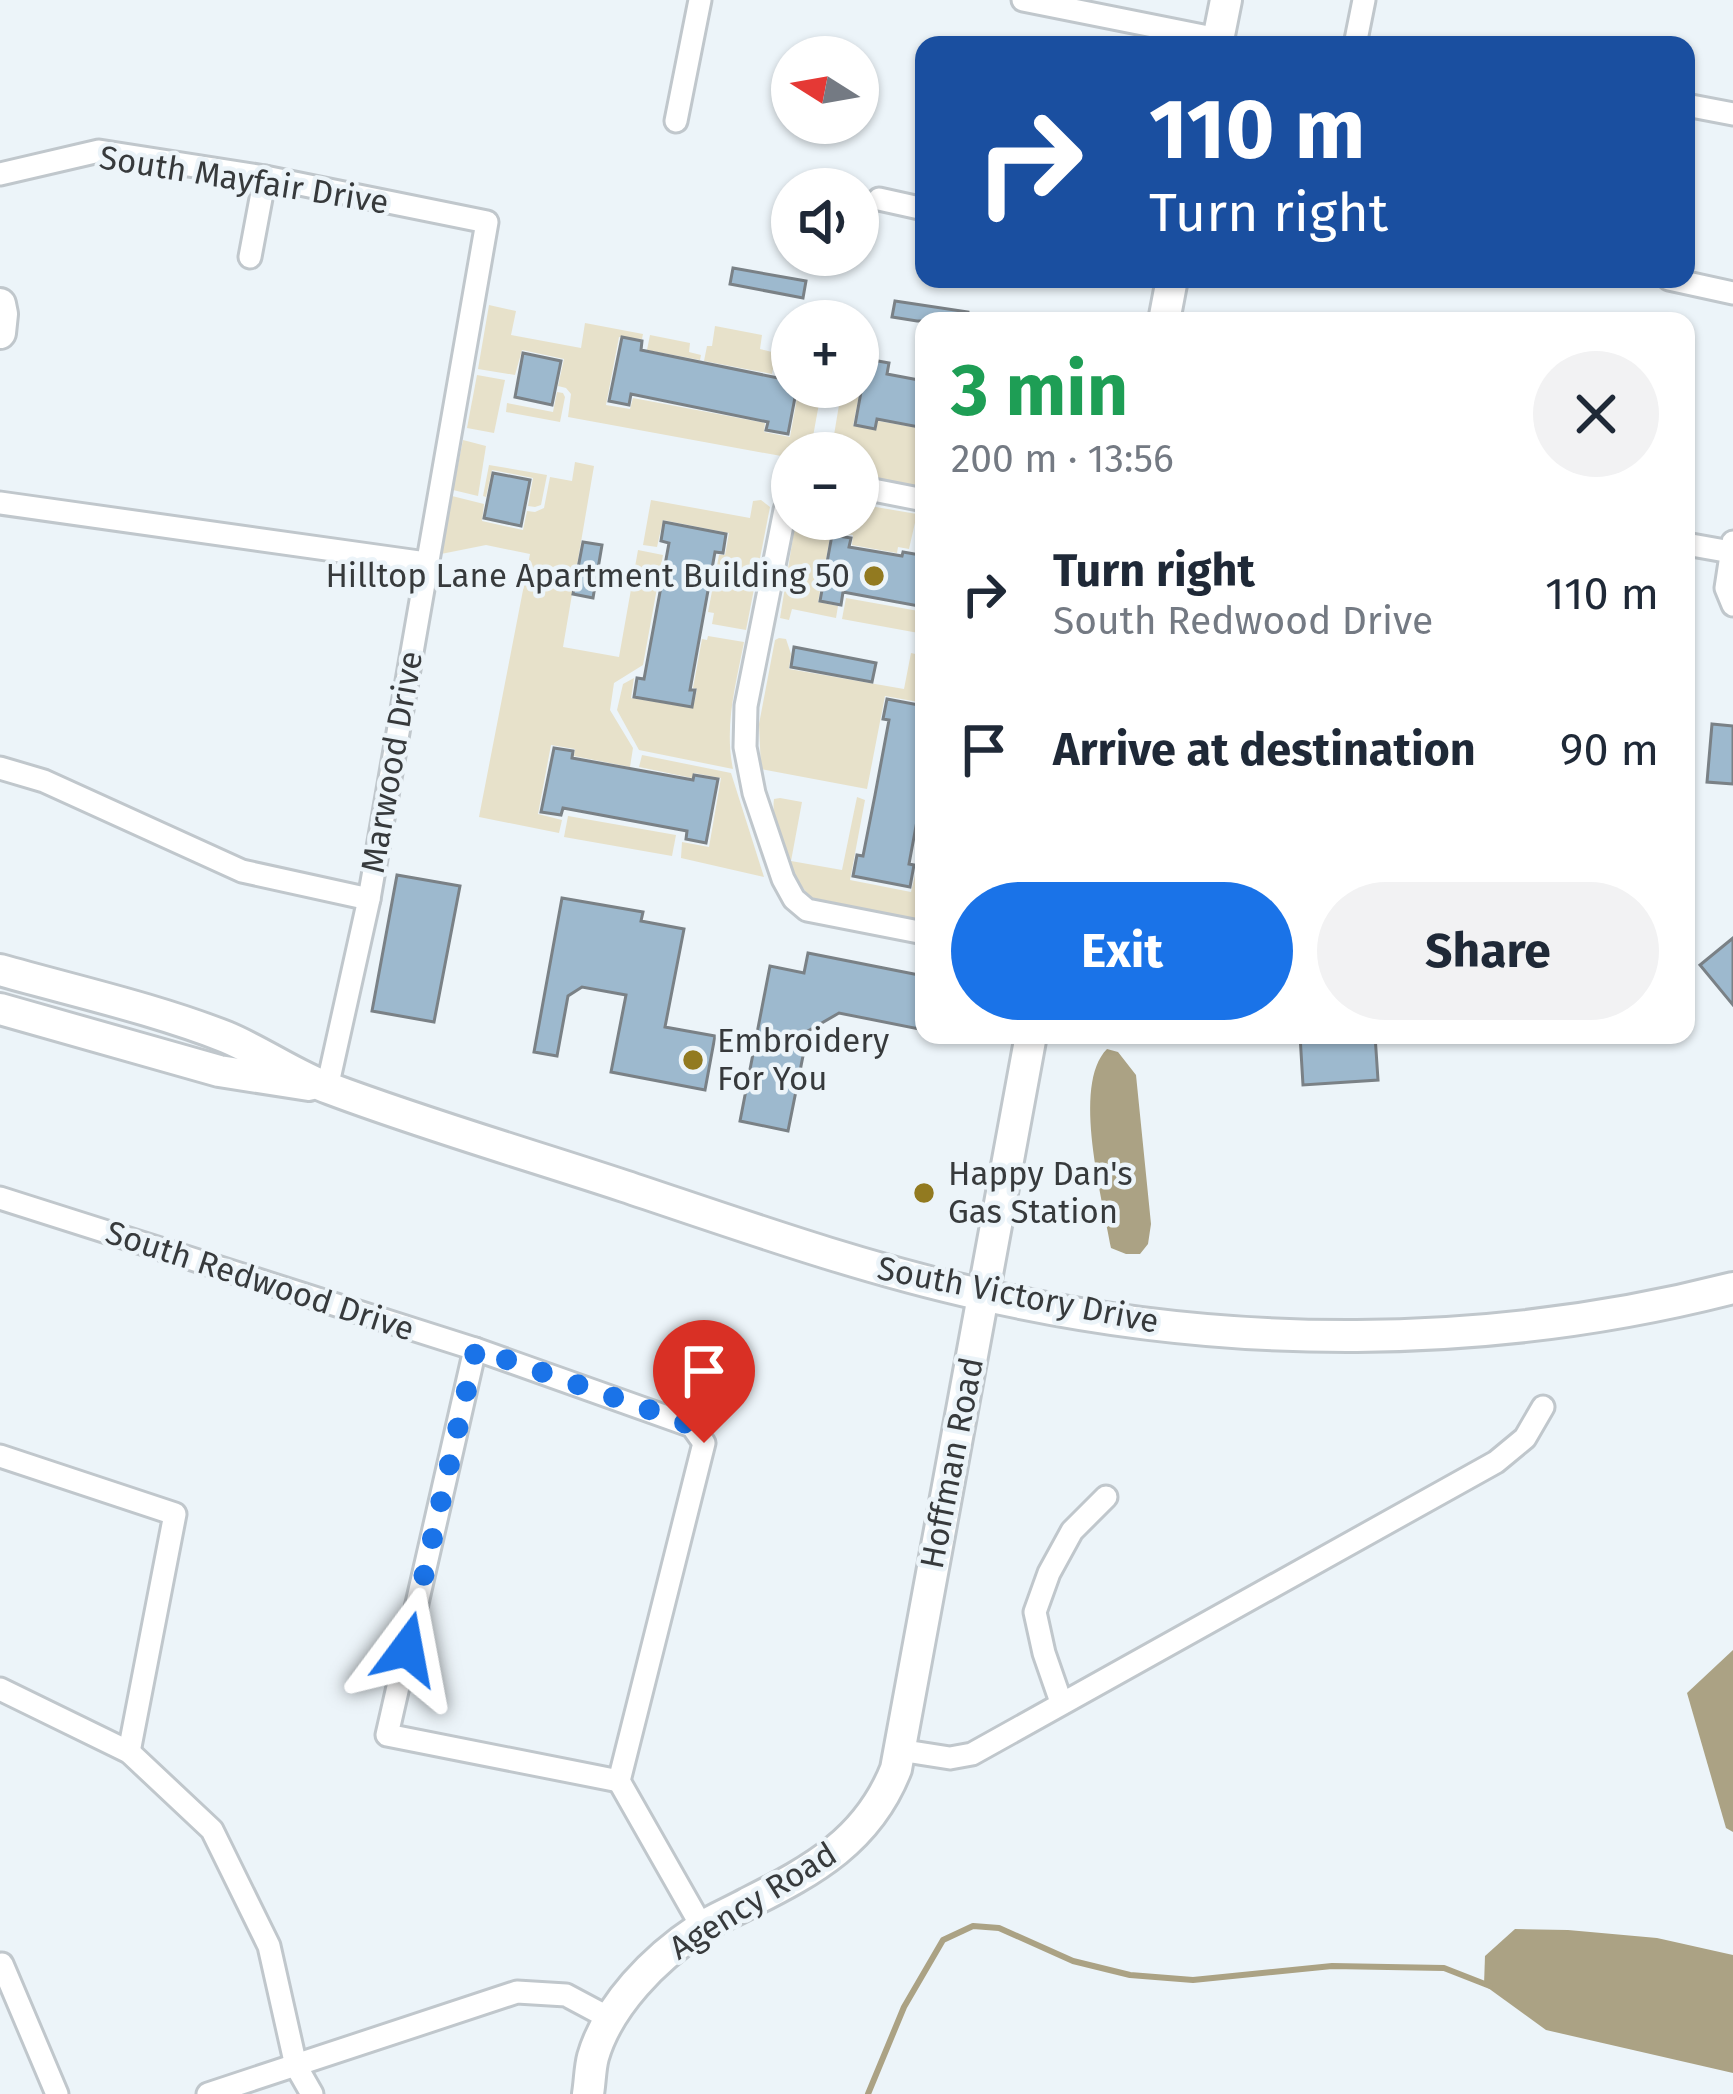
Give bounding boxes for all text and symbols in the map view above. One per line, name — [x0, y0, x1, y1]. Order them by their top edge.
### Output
north arrow — [771, 36, 879, 144]
map controls — [771, 36, 879, 540]
text: 110 m — [1149, 79, 1365, 180]
icon: right — [951, 84, 1107, 240]
street label: South Mayfair Drive — [97, 137, 391, 223]
button: sound — [771, 168, 879, 276]
text: Turn right — [1149, 181, 1388, 245]
button: + — [771, 300, 879, 408]
text: 3 min — [951, 348, 1128, 434]
button: close — [1533, 351, 1659, 477]
button: − — [771, 432, 879, 540]
text: 200 m · 13:56 — [951, 436, 1174, 482]
text: Turn right — [1053, 544, 1255, 598]
place label: Hilltop Lane Apartment Building 50 — [325, 556, 850, 596]
icon: right — [951, 561, 1017, 627]
marker: Hilltop Lane Apartment Building 50 — [861, 563, 887, 589]
text: 110 m — [1545, 567, 1659, 621]
text: South Redwood Drive — [1053, 598, 1433, 644]
street label: Marwood Drive — [353, 648, 431, 876]
icon: arrive — [951, 717, 1017, 783]
text: Arrive at destination — [1053, 723, 1476, 777]
text: 90 m — [1560, 723, 1659, 777]
button: Exit — [951, 882, 1293, 1020]
button: Share — [1317, 882, 1659, 1020]
place label: Embroidery For You — [717, 1021, 889, 1099]
marker: Embroidery For You — [680, 1047, 706, 1073]
place label: Happy Dan's Gas Station — [948, 1154, 1133, 1232]
marker: Happy Dan's Gas Station — [911, 1180, 937, 1206]
street label: South Redwood Drive — [101, 1212, 419, 1350]
street label: South Victory Drive — [874, 1248, 1162, 1342]
pin — [653, 1320, 755, 1443]
icon: arrive — [671, 1338, 737, 1404]
street label: Hoffman Road — [912, 1354, 992, 1572]
position arrow — [344, 1586, 470, 1712]
street label: Agency Road — [662, 1834, 844, 1968]

